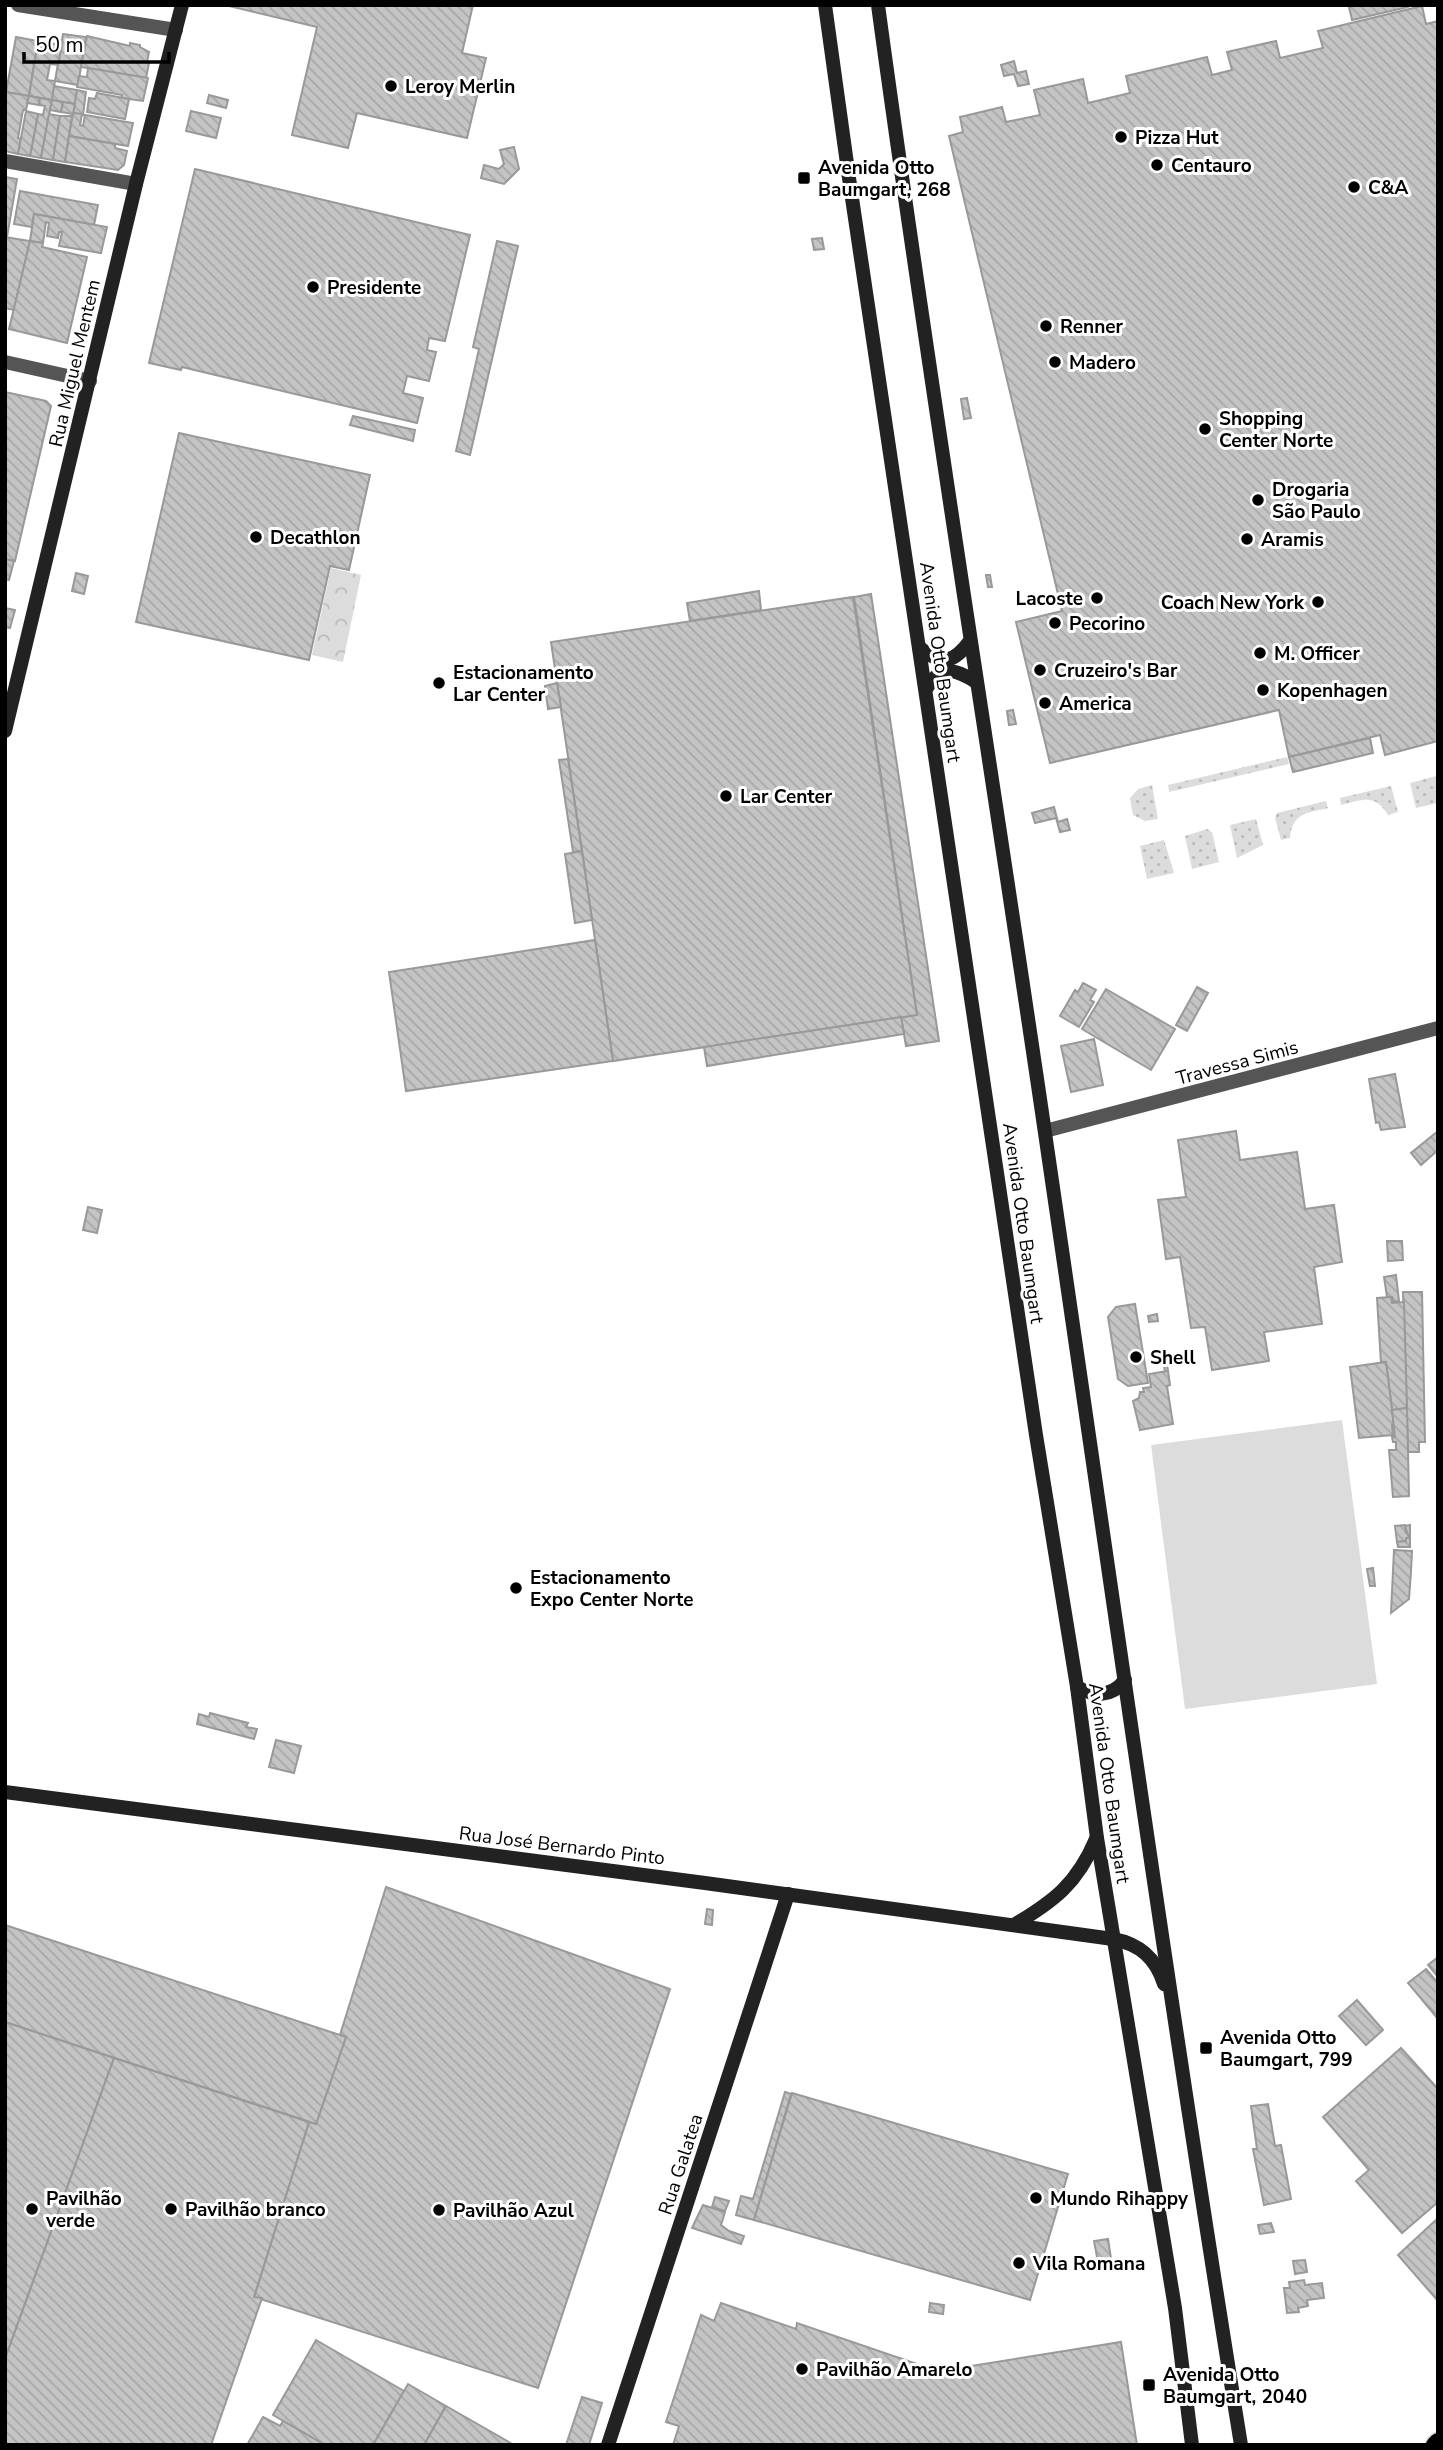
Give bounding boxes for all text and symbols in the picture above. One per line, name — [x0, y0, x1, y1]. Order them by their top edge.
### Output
scale bar — [24, 21, 170, 65]
text: 50 m — [35, 31, 84, 59]
place label: Leroy Merlin — [405, 74, 515, 100]
marker: Leroy Merlin — [383, 78, 399, 94]
place label: Pizza Hut — [1135, 125, 1219, 151]
marker: Pizza Hut — [1113, 129, 1129, 145]
place label: Centauro — [1171, 153, 1252, 179]
place label: Avenida Otto Baumgart, 268 — [818, 155, 951, 203]
marker: Centauro — [1149, 157, 1165, 173]
marker: Avenida Otto Baumgart, 268 — [796, 170, 812, 186]
place label: C&A — [1368, 175, 1409, 201]
marker: C&A — [1346, 179, 1362, 195]
place label: Presidente — [327, 275, 421, 301]
street label: Rua Miguel Mentem — [43, 277, 107, 450]
marker: Presidente — [305, 279, 321, 295]
place label: Renner — [1060, 314, 1124, 340]
marker: Renner — [1038, 318, 1054, 334]
place label: Madero — [1069, 350, 1136, 376]
marker: Madero — [1047, 354, 1063, 370]
place label: Shopping Center Norte — [1219, 406, 1333, 454]
marker: Shopping Center Norte — [1197, 421, 1213, 437]
place label: Drogaria São Paulo — [1272, 477, 1361, 525]
marker: Drogaria São Paulo — [1250, 492, 1266, 508]
place label: Decathlon — [270, 525, 361, 551]
place label: Aramis — [1261, 527, 1324, 553]
marker: Decathlon — [248, 529, 264, 545]
marker: Aramis — [1239, 531, 1255, 547]
street label: Avenida Otto Baumgart — [913, 560, 967, 764]
place label: Lacoste — [1016, 586, 1083, 612]
marker: Lacoste — [1089, 590, 1105, 606]
place label: Coach New York — [1161, 590, 1305, 616]
marker: Coach New York — [1310, 594, 1326, 610]
place label: Pecorino — [1069, 611, 1145, 637]
marker: Pecorino — [1047, 615, 1063, 631]
place label: M. Officer — [1274, 641, 1360, 667]
marker: M. Officer — [1252, 645, 1268, 661]
place label: Cruzeiro's Bar — [1054, 658, 1178, 684]
place label: Estacionamento Lar Center — [453, 660, 594, 708]
marker: Cruzeiro's Bar — [1032, 662, 1048, 678]
marker: Estacionamento Lar Center — [431, 675, 447, 691]
place label: Kopenhagen — [1277, 678, 1388, 704]
marker: Kopenhagen — [1255, 682, 1271, 698]
place label: America — [1059, 691, 1132, 717]
marker: America — [1037, 695, 1053, 711]
place label: Lar Center — [740, 784, 833, 810]
marker: Lar Center — [718, 788, 734, 804]
street label: Travessa Simis — [1173, 1034, 1301, 1092]
street label: Avenida Otto Baumgart — [996, 1121, 1050, 1325]
place label: Shell — [1150, 1345, 1196, 1371]
marker: Shell — [1128, 1349, 1144, 1365]
place label: Estacionamento Expo Center Norte — [530, 1565, 694, 1613]
marker: Estacionamento Expo Center Norte — [508, 1580, 524, 1596]
street label: Avenida Otto Baumgart — [1082, 1681, 1136, 1885]
street label: Rua José Bernardo Pinto — [457, 1820, 666, 1872]
place label: Avenida Otto Baumgart, 799 — [1220, 2025, 1353, 2073]
marker: Avenida Otto Baumgart, 799 — [1198, 2040, 1214, 2056]
street label: Rua Galatea — [652, 2111, 709, 2218]
place label: Pavilhão verde — [45, 2186, 122, 2234]
place label: Mundo Rihappy — [1050, 2186, 1189, 2212]
marker: Mundo Rihappy — [1028, 2190, 1044, 2206]
place label: Pavilhão branco — [185, 2197, 326, 2223]
place label: Pavilhão Azul — [453, 2198, 574, 2224]
marker: Pavilhão verde — [24, 2201, 40, 2217]
marker: Pavilhão branco — [163, 2201, 179, 2217]
marker: Pavilhão Azul — [431, 2202, 447, 2218]
place label: Vila Romana — [1032, 2251, 1145, 2277]
marker: Vila Romana — [1011, 2255, 1027, 2271]
place label: Pavilhão Amarelo — [816, 2357, 973, 2383]
marker: Pavilhão Amarelo — [794, 2361, 810, 2377]
place label: Avenida Otto Baumgart, 2040 — [1163, 2362, 1307, 2410]
marker: Avenida Otto Baumgart, 2040 — [1141, 2377, 1157, 2393]

